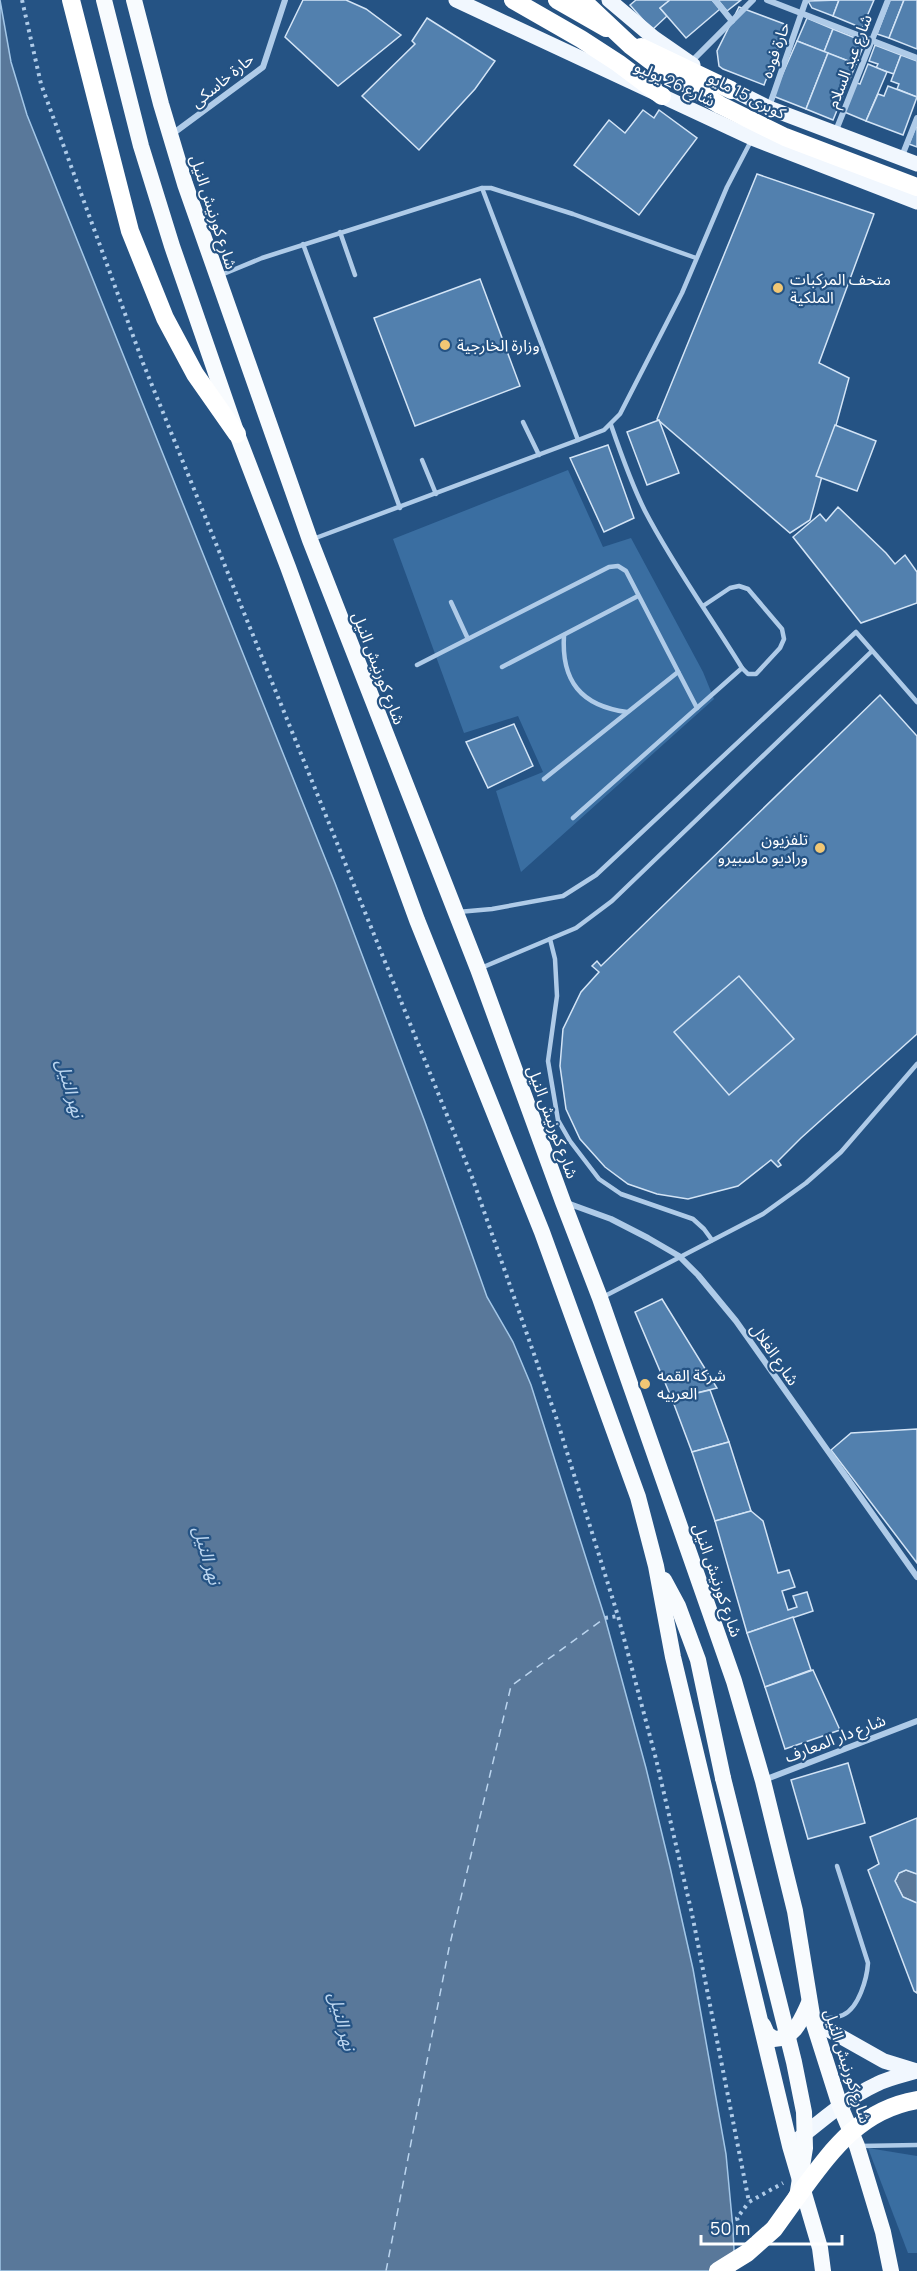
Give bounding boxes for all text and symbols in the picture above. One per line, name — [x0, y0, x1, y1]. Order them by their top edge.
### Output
street label: شارع عبد السلام — [821, 11, 879, 112]
street label: حارة فوده — [755, 19, 795, 81]
street label: حارة خاسكى — [186, 48, 258, 112]
street label: شارع 26 يوليو — [630, 55, 719, 113]
street label: كوبرى 15 مايو — [704, 66, 790, 124]
street label: شارع كورنيش النيل — [183, 152, 243, 273]
place label: متحف المركبات الملكية — [790, 268, 891, 308]
marker: متحف المركبات الملكية — [771, 281, 785, 295]
place label: وزارة الخارجية — [457, 334, 540, 356]
marker: وزارة الخارجية — [438, 338, 452, 352]
street label: شارع كورنيش النيل — [346, 609, 411, 728]
place label: تلفزيون وراديو ماسبيرو — [718, 828, 808, 868]
marker: تلفزيون وراديو ماسبيرو — [813, 841, 827, 855]
water label: نهر النيل — [51, 1056, 91, 1122]
street label: شارع كورنيش النيل — [520, 1062, 584, 1182]
street label: شارع الغلال — [744, 1318, 804, 1391]
place label: شركة القمه العربيه — [657, 1364, 726, 1404]
marker: شركة القمه العربيه — [638, 1377, 652, 1391]
street label: شارع كورنيش النيل — [686, 1520, 748, 1640]
water label: نهر النيل — [188, 1523, 228, 1589]
street label: شارع دار المعارف — [781, 1709, 889, 1769]
water label: نهر النيل — [324, 1989, 363, 2055]
street label: شارع كورنيش النيل — [817, 2006, 877, 2127]
scale bar — [701, 2208, 842, 2246]
text: 50 m — [710, 2216, 750, 2240]

